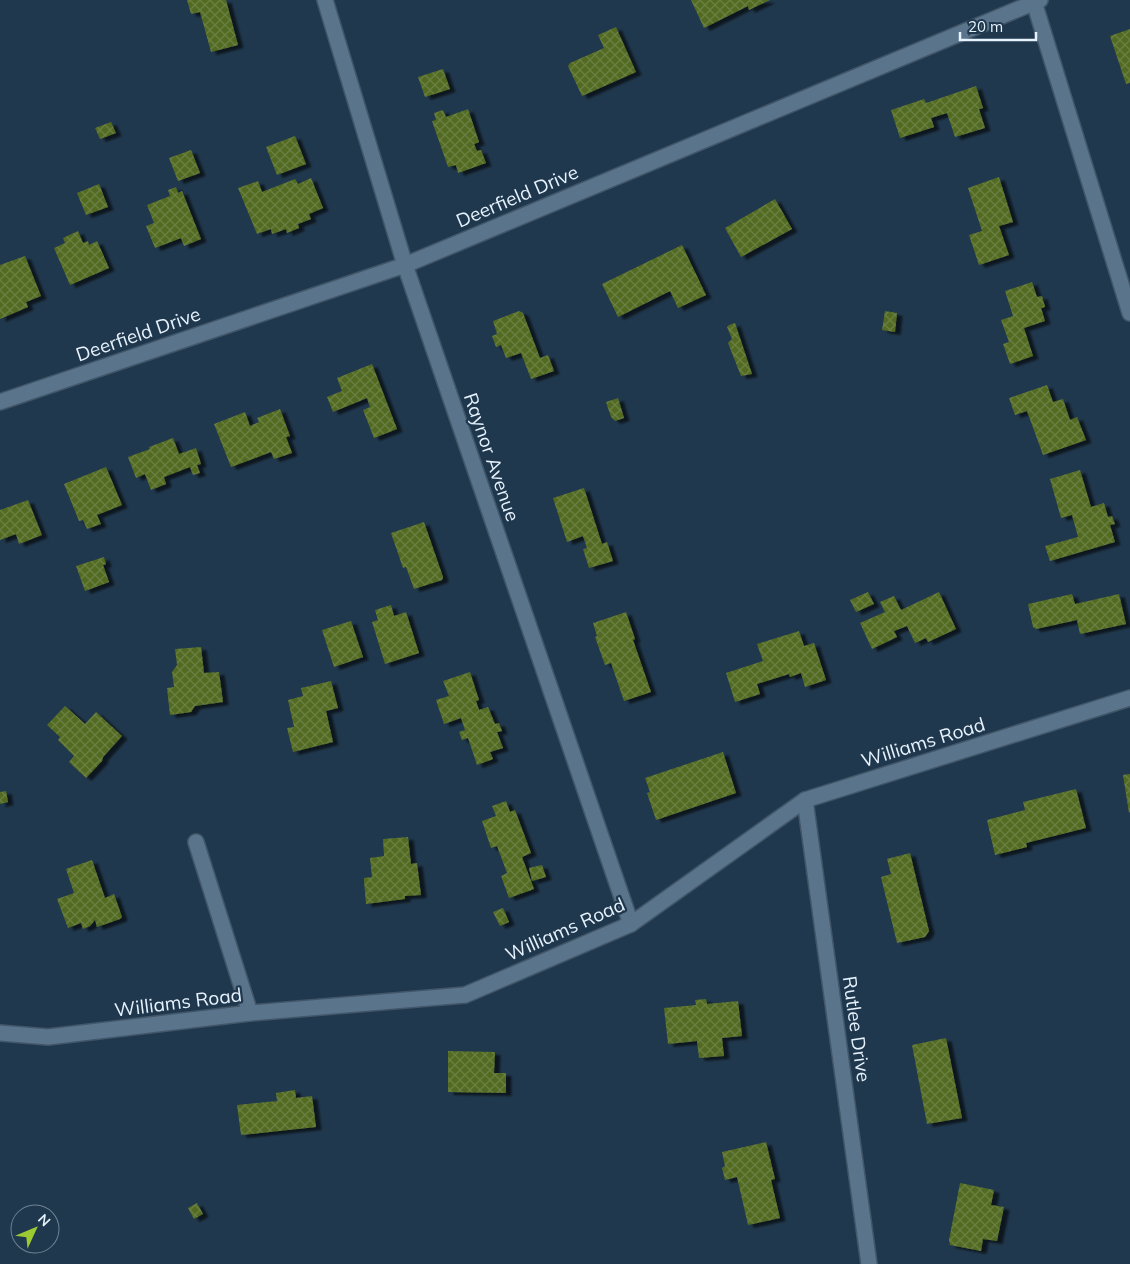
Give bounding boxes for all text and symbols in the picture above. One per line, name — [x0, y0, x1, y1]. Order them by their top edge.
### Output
scale bar — [960, 10, 1036, 42]
text: 20 m — [968, 17, 1003, 36]
street label: Deerfield Drive — [452, 159, 582, 233]
street label: Deerfield Drive — [72, 301, 204, 367]
street label: Raynor Avenue — [459, 389, 525, 525]
street label: Williams Road — [858, 712, 988, 772]
street label: Williams Road — [502, 892, 628, 966]
street label: Rutlee Drive — [838, 974, 876, 1084]
street label: Williams Road — [113, 982, 243, 1022]
north arrow — [10, 1204, 60, 1254]
text: N — [34, 1210, 54, 1230]

